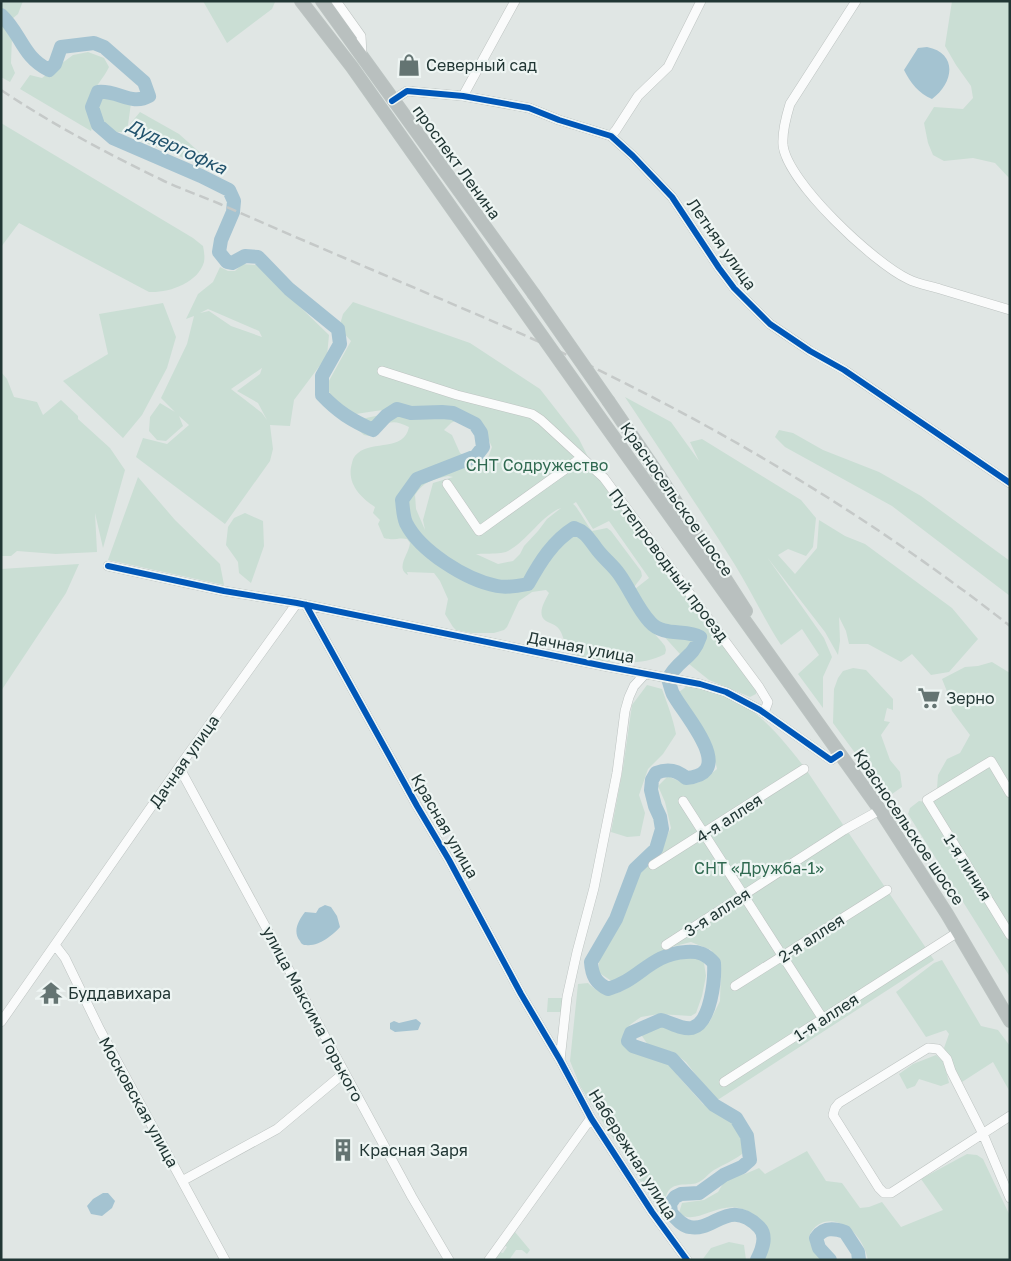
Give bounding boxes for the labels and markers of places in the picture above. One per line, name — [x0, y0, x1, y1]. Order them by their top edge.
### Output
shop icon: Северный сад — [396, 52, 422, 78]
place label: Северный сад — [426, 55, 537, 75]
supermarket icon: Зерно — [916, 685, 942, 711]
place label: Зерно — [946, 688, 995, 708]
temple icon: Буддавихара — [38, 980, 64, 1006]
place label: Буддавихара — [68, 983, 171, 1003]
building icon: Красная Заря — [330, 1137, 356, 1163]
place label: Красная Заря — [359, 1140, 468, 1160]

